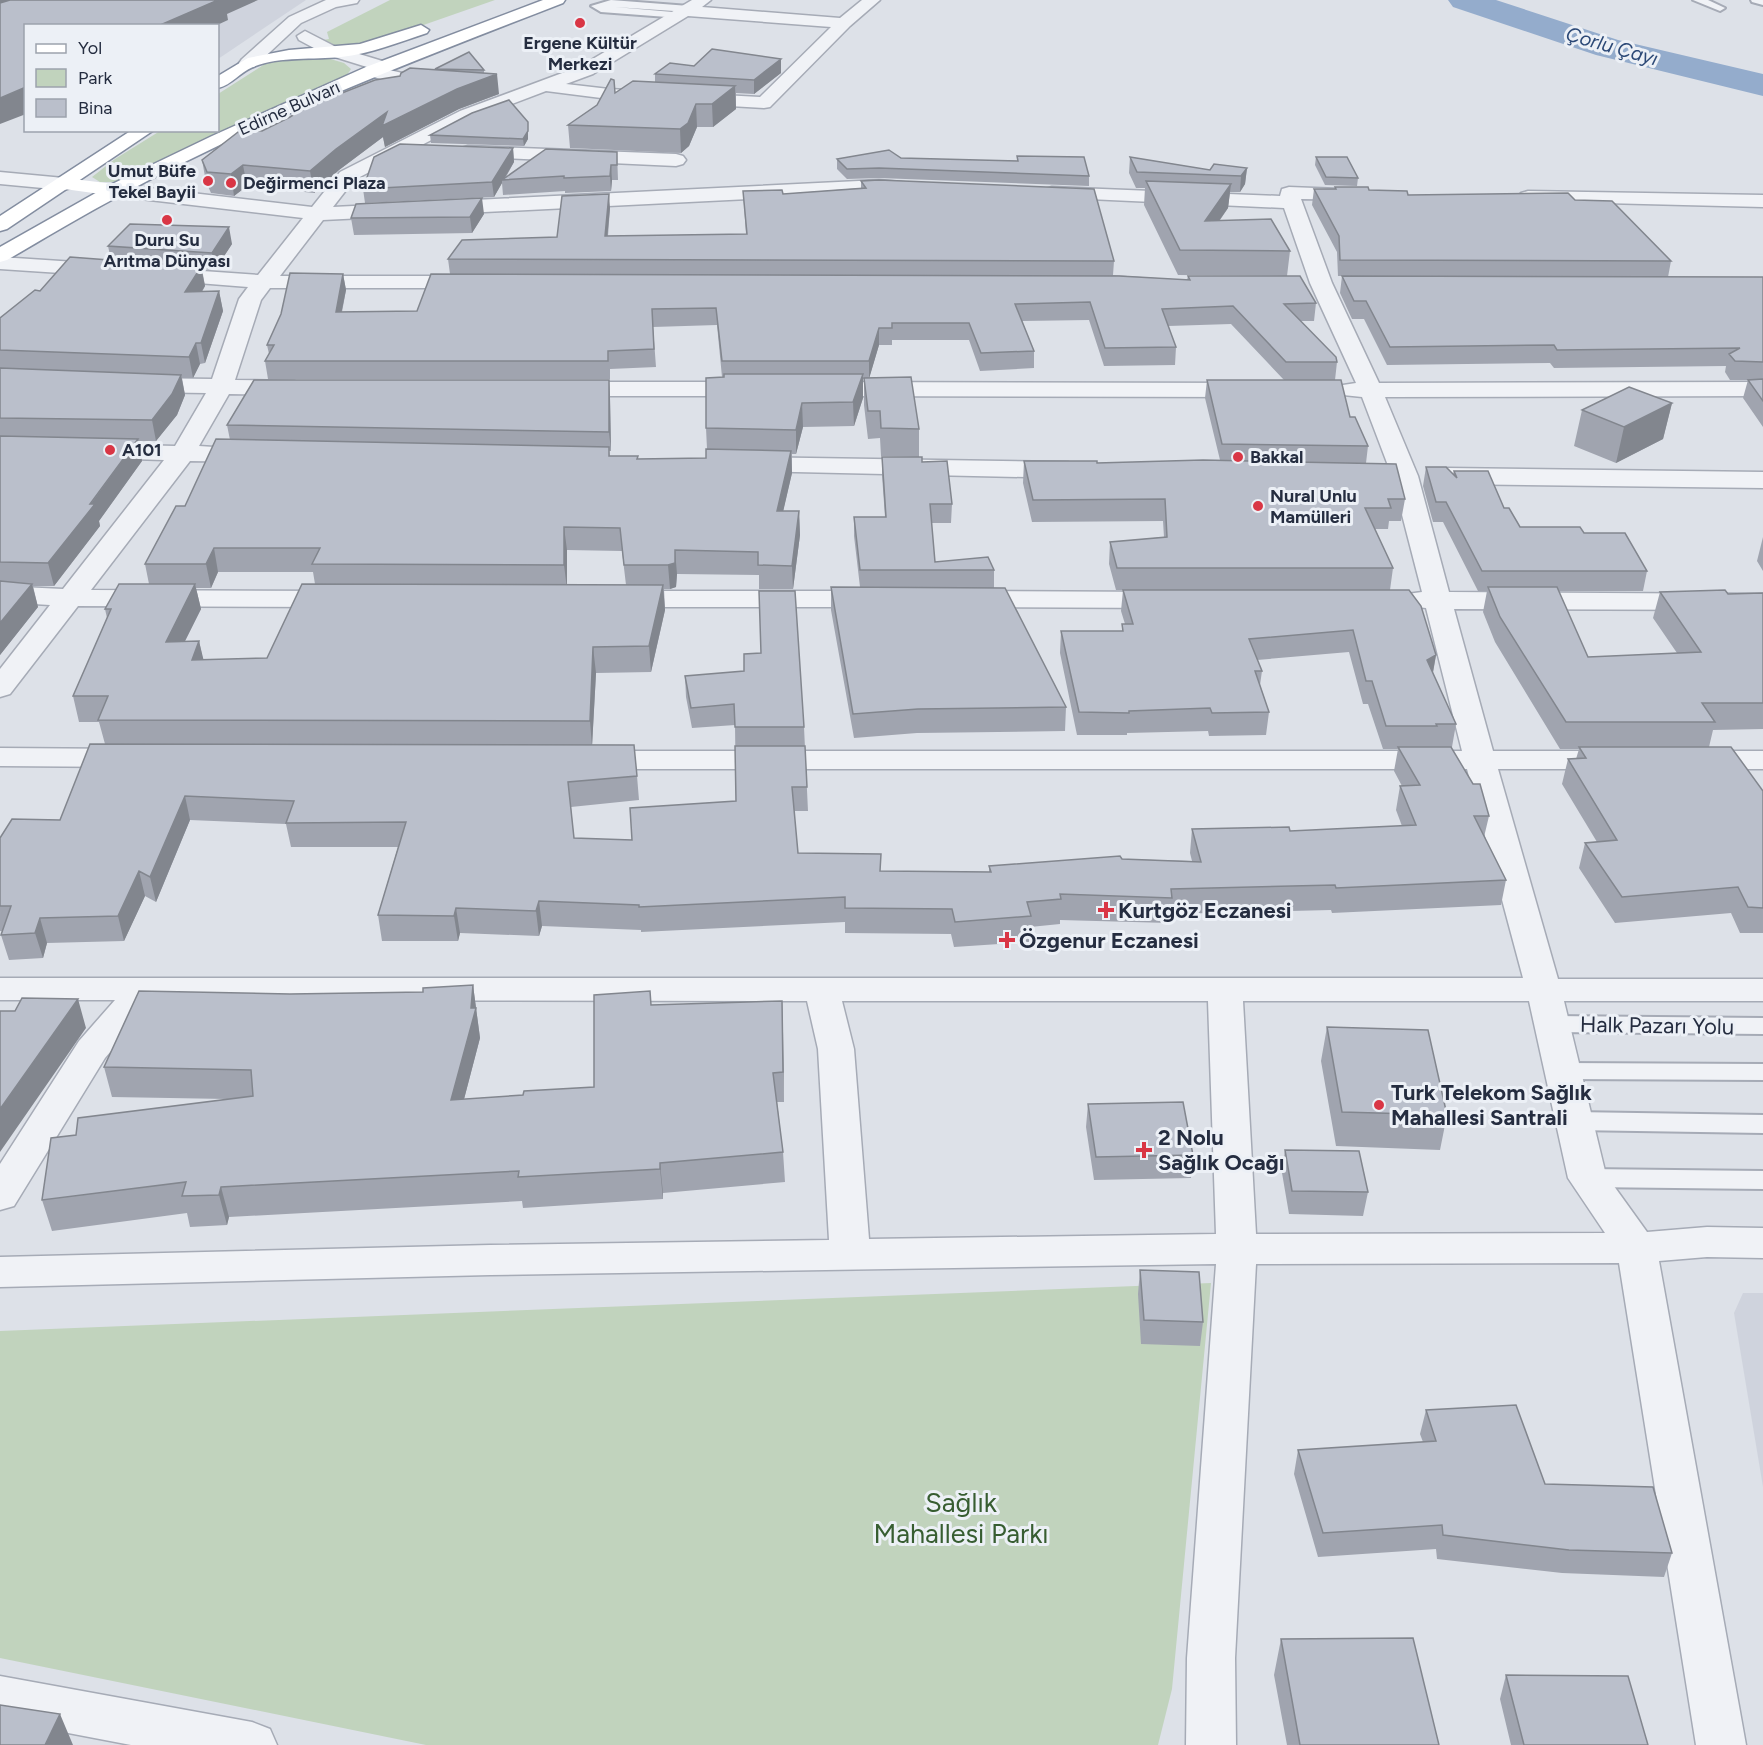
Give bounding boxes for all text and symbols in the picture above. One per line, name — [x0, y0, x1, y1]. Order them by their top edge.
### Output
marker: Ergene Kültür Merkezi — [573, 16, 587, 30]
water label: Çorlu Çayı — [1563, 21, 1661, 71]
legend — [24, 24, 219, 132]
place label: Ergene Kültür Merkezi — [523, 32, 637, 75]
text: Yol — [78, 37, 102, 59]
text: Park — [78, 67, 113, 89]
street label: Edirne Bulvarı — [235, 76, 343, 140]
text: Bina — [78, 97, 112, 119]
place label: Umut Büfe Tekel Bayii — [108, 160, 196, 203]
place label: Değirmenci Plaza — [243, 172, 386, 194]
marker: Umut Büfe Tekel Bayii — [201, 174, 215, 188]
marker: Değirmenci Plaza — [224, 176, 238, 190]
marker: Duru Su Arıtma Dünyası — [160, 213, 174, 227]
place label: Duru Su Arıtma Dünyası — [104, 229, 230, 272]
place label: A101 — [122, 439, 162, 461]
marker: A101 — [103, 443, 117, 457]
place label: Bakkal — [1250, 446, 1304, 468]
marker: Bakkal — [1231, 450, 1245, 464]
place label: Nural Unlu Mamülleri — [1270, 485, 1357, 528]
marker: Nural Unlu Mamülleri — [1251, 499, 1265, 513]
place label: Kurtgöz Eczanesi — [1118, 897, 1292, 924]
marker: Kurtgöz Eczanesi — [1099, 903, 1113, 917]
place label: Özgenur Eczanesi — [1019, 927, 1199, 954]
marker: Özgenur Eczanesi — [1000, 933, 1014, 947]
street label: Halk Pazarı Yolu — [1580, 1011, 1734, 1040]
place label: Turk Telekom Sağlık Mahallesi Santrali — [1391, 1079, 1592, 1131]
marker: Turk Telekom Sağlık Mahallesi Santrali — [1372, 1098, 1386, 1112]
place label: 2 Nolu Sağlık Ocağı — [1158, 1124, 1285, 1176]
marker: 2 Nolu Sağlık Ocağı — [1135, 1141, 1153, 1159]
park label: Sağlık Mahallesi Parkı — [873, 1486, 1049, 1550]

